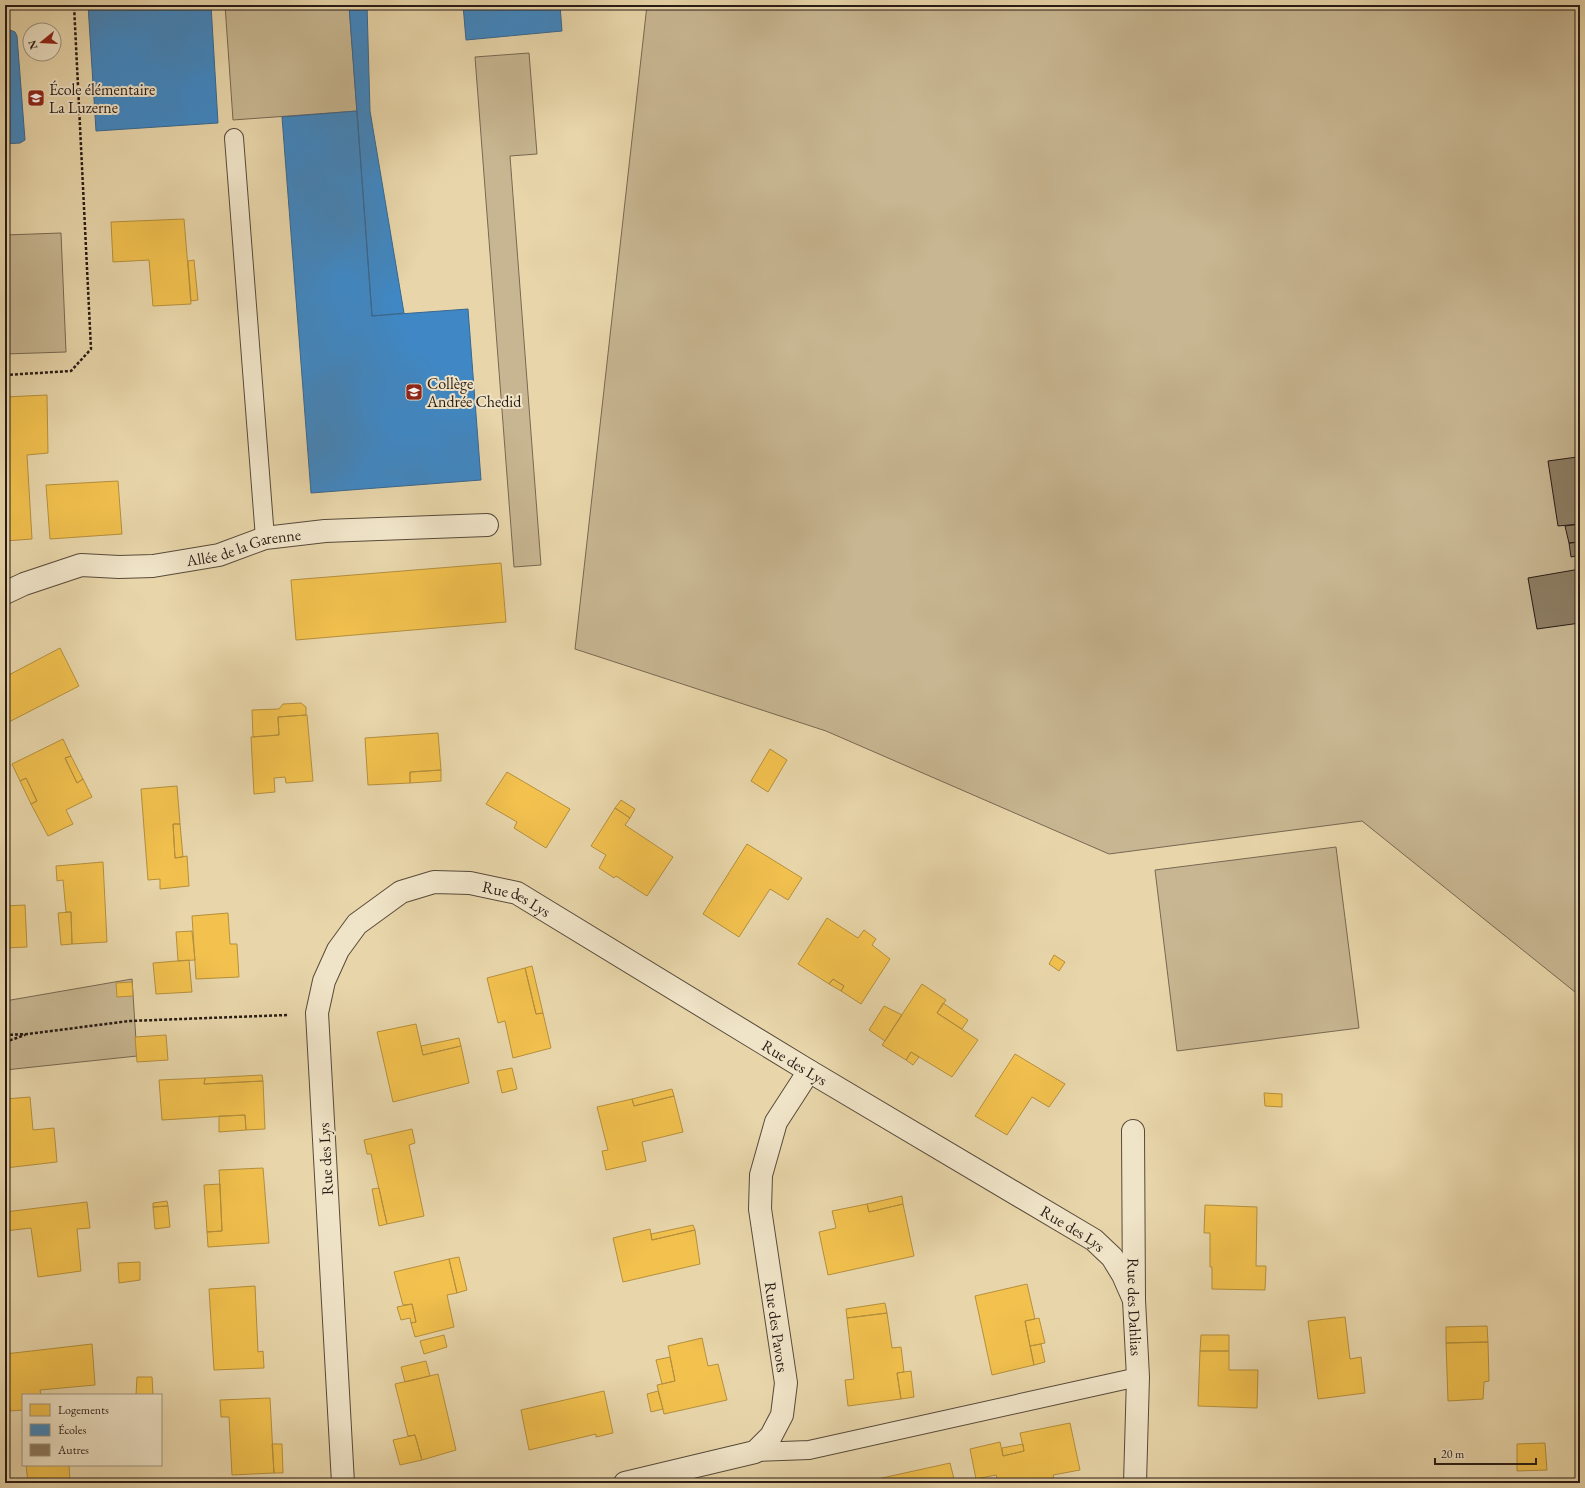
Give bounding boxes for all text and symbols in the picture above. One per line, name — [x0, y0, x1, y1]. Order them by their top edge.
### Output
north arrow — [22, 22, 62, 62]
text: N — [24, 39, 41, 51]
place label: École élémentaire La Luzerne — [49, 79, 155, 118]
school or university icon: École élémentaire La Luzerne — [26, 88, 46, 108]
place label: Collège Andrée Chedid — [426, 373, 522, 412]
school or university icon: Collège Andrée Chedid — [404, 382, 424, 402]
street label: Allée de la Garenne — [184, 524, 302, 571]
street label: Rue des Lys — [480, 876, 554, 922]
street label: Rue des Lys — [758, 1035, 831, 1091]
street label: Rue des Lys — [313, 1122, 338, 1196]
street label: Rue des Lys — [1036, 1201, 1110, 1257]
street label: Rue des Dahlias — [1123, 1258, 1147, 1357]
street label: Rue des Pavots — [760, 1281, 793, 1373]
legend — [22, 1394, 162, 1466]
text: Logements — [58, 1402, 109, 1418]
text: Écoles — [58, 1422, 86, 1438]
scale bar — [1435, 1440, 1536, 1466]
text: Autres — [57, 1442, 89, 1458]
text: 20 m — [1441, 1446, 1465, 1462]

